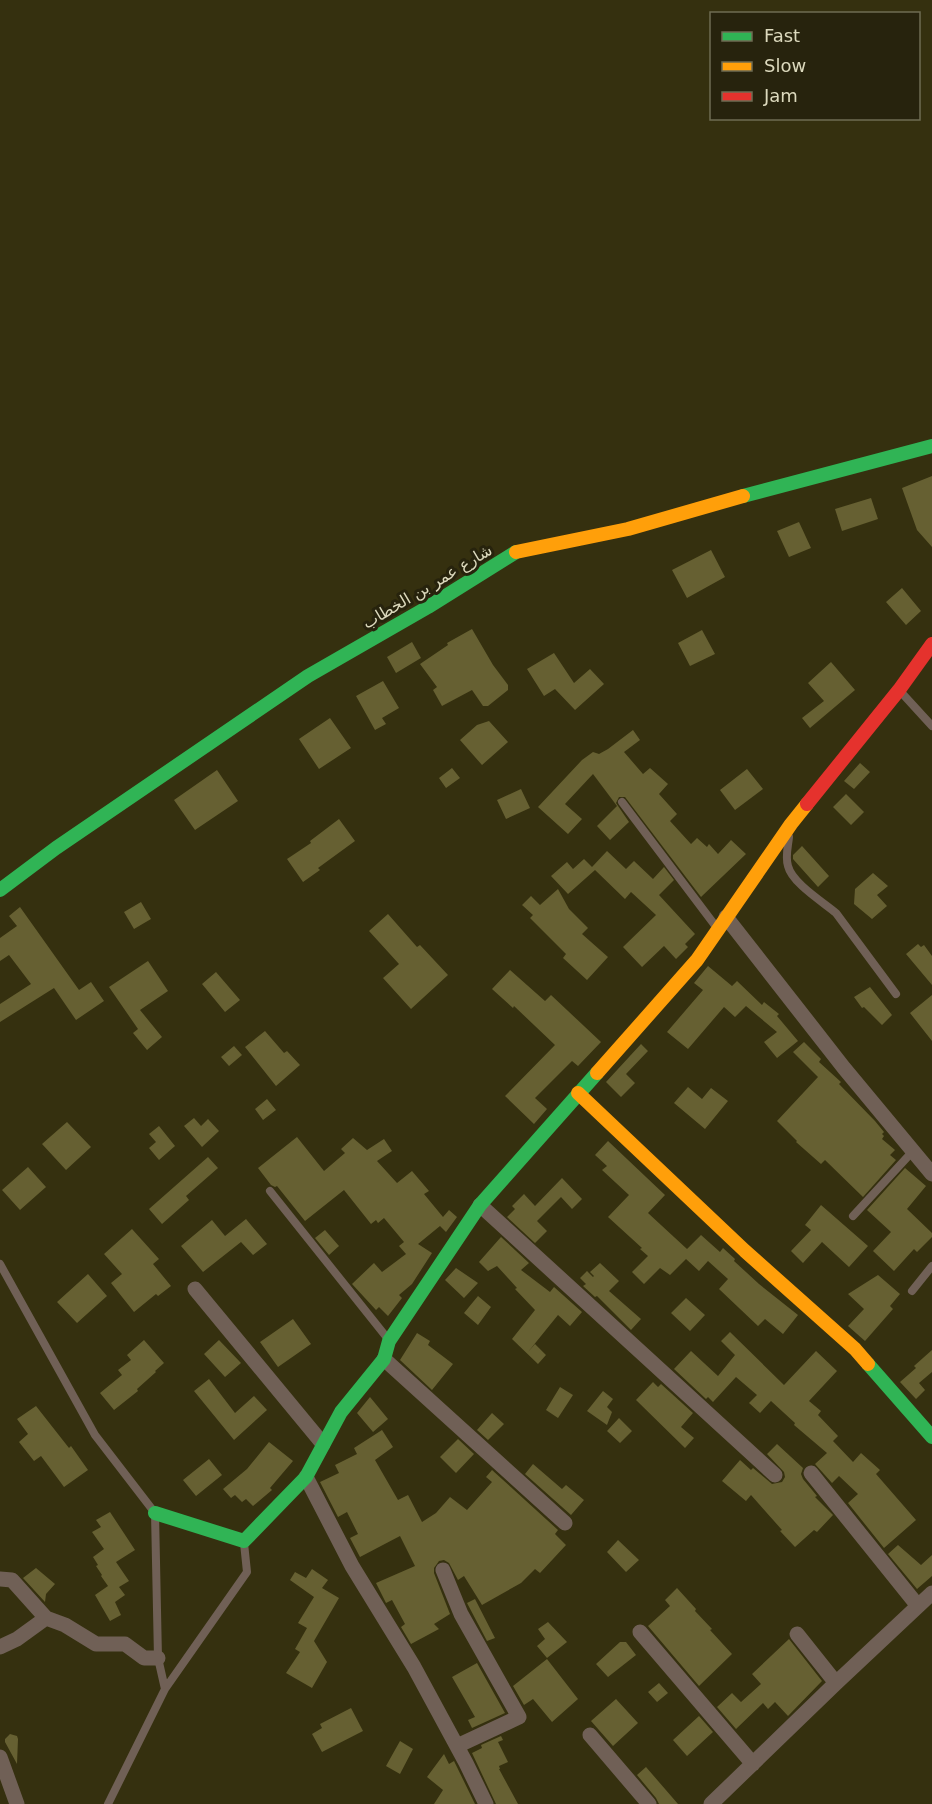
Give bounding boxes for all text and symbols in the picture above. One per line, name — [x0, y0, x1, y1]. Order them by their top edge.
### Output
legend — [710, 12, 920, 120]
text: Fast — [764, 25, 800, 46]
text: Slow — [764, 55, 806, 76]
text: Jam — [763, 85, 798, 106]
street label: شارع عمر بن الخطاب — [359, 540, 496, 633]

